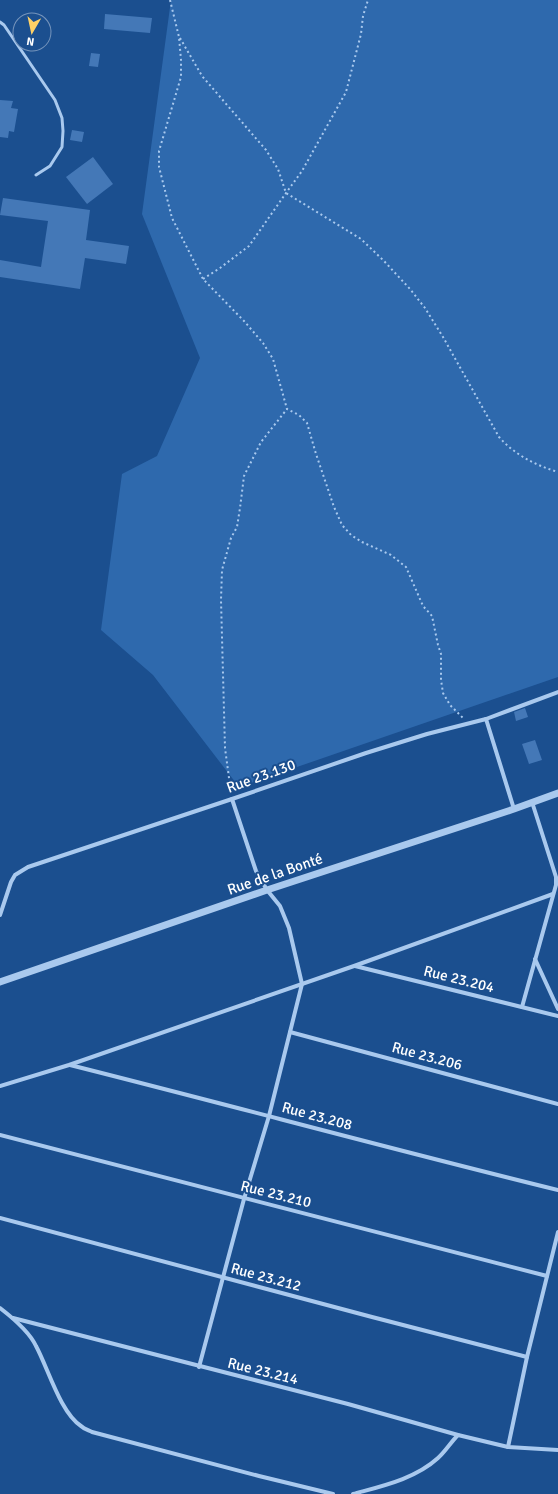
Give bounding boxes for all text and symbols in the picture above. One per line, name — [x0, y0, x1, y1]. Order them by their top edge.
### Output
north arrow — [12, 12, 52, 52]
text: N — [26, 34, 35, 48]
street label: Rue 23.130 — [224, 755, 298, 797]
street label: Rue de la Bonté — [225, 849, 325, 899]
street label: Rue 23.204 — [422, 962, 496, 996]
street label: Rue 23.206 — [390, 1038, 464, 1074]
street label: Rue 23.208 — [280, 1098, 354, 1134]
street label: Rue 23.210 — [239, 1177, 313, 1211]
street label: Rue 23.212 — [229, 1259, 303, 1295]
street label: Rue 23.214 — [226, 1354, 300, 1388]

